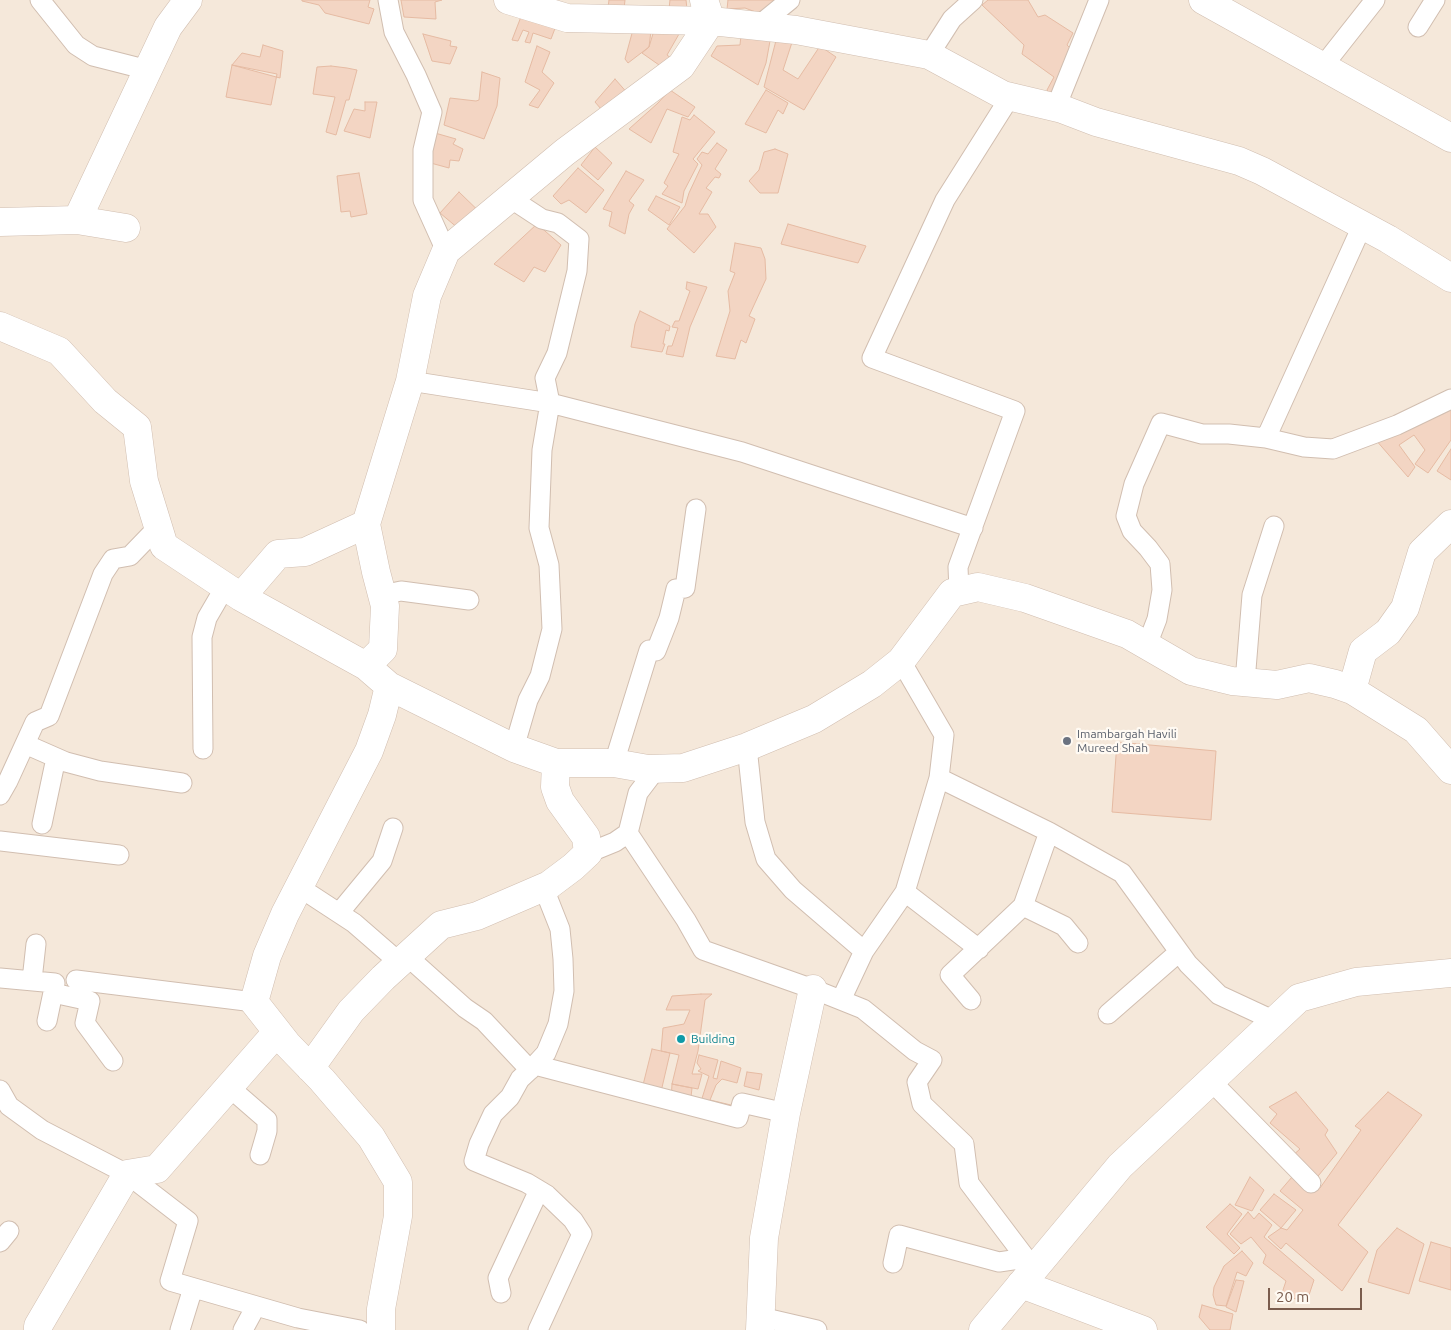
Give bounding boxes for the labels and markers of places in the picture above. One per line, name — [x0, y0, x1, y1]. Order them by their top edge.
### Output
place label: Imambargah Havili Mureed Shah — [1077, 727, 1177, 755]
marker: Imambargah Havili Mureed Shah — [1061, 735, 1073, 747]
place label: Building — [691, 1032, 735, 1046]
marker: Building — [675, 1033, 687, 1045]

